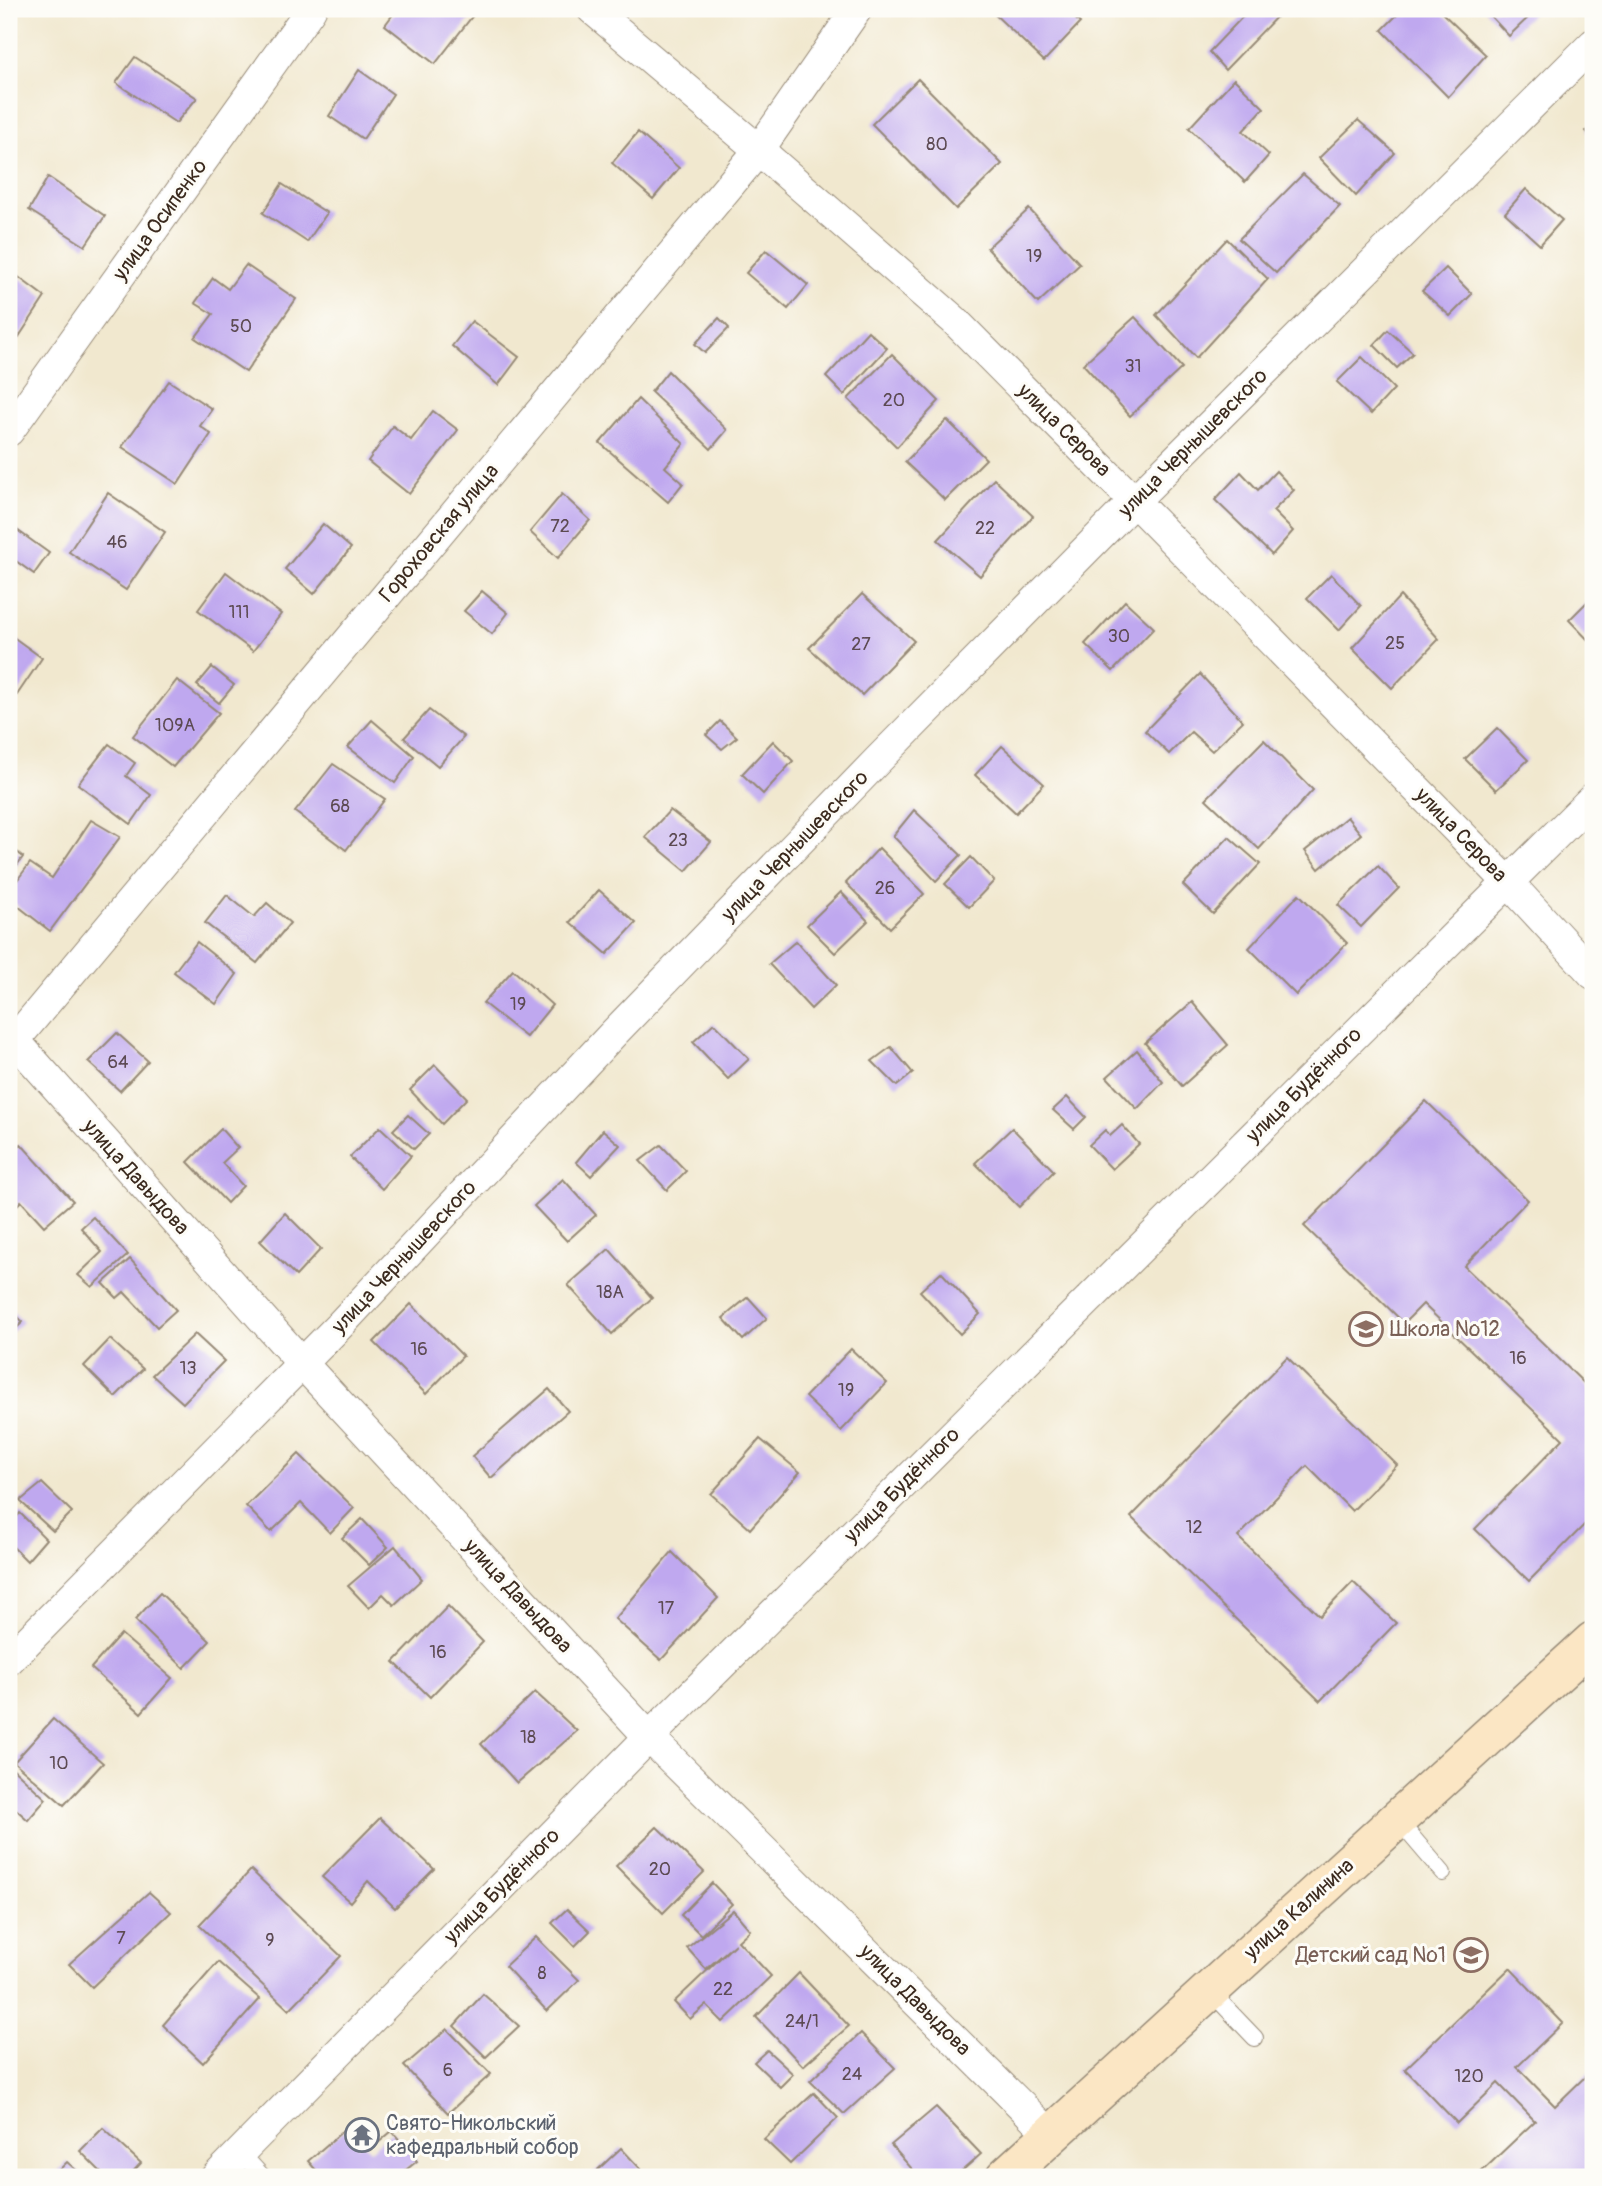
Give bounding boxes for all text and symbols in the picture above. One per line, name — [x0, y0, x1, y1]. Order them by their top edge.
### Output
house number: 80 — [926, 133, 948, 156]
street label: улица Осипенко — [106, 154, 213, 287]
house number: 19 — [1026, 245, 1042, 268]
house number: 50 — [230, 315, 252, 338]
house number: 31 — [1124, 355, 1142, 378]
street label: улица Чернышевского — [1112, 363, 1273, 524]
street label: улица Серова — [1011, 377, 1116, 482]
house number: 20 — [883, 389, 905, 412]
street label: Гороховская улица — [373, 458, 505, 608]
house number: 72 — [550, 515, 570, 538]
house number: 22 — [975, 517, 995, 540]
house number: 46 — [107, 531, 127, 554]
house number: 111 — [228, 601, 250, 624]
house number: 30 — [1108, 625, 1130, 648]
house number: 25 — [1385, 632, 1405, 655]
house number: 27 — [851, 633, 871, 656]
house number: 109А — [155, 714, 195, 737]
street label: улица Чернышевского — [715, 765, 874, 928]
street label: улица Серова — [1408, 781, 1513, 888]
house number: 68 — [330, 795, 350, 818]
house number: 23 — [668, 829, 688, 852]
house number: 26 — [875, 877, 895, 900]
house number: 19 — [510, 993, 526, 1016]
street label: улица Будённого — [1240, 1021, 1368, 1149]
house number: 64 — [108, 1051, 129, 1074]
street label: улица Давыдова — [76, 1113, 195, 1241]
street label: улица Чернышевского — [325, 1174, 482, 1340]
house number: 18А — [596, 1281, 624, 1304]
school or university icon: Школа №12 — [1347, 1310, 1385, 1348]
place label: Школа №12 — [1390, 1316, 1500, 1343]
house number: 16 — [410, 1338, 428, 1361]
house number: 16 — [1509, 1347, 1527, 1370]
house number: 13 — [179, 1357, 197, 1380]
house number: 19 — [838, 1379, 854, 1402]
street label: улица Будённого — [838, 1421, 966, 1549]
house number: 12 — [1185, 1516, 1203, 1539]
street label: улица Давыдова — [457, 1532, 578, 1659]
house number: 17 — [658, 1597, 675, 1620]
house number: 16 — [429, 1641, 447, 1664]
house number: 18 — [520, 1726, 536, 1749]
house number: 10 — [49, 1752, 69, 1775]
street label: улица Будённого — [438, 1822, 566, 1950]
street label: улица Калинина — [1238, 1852, 1360, 1966]
house number: 20 — [649, 1858, 671, 1881]
house number: 7 — [116, 1927, 126, 1950]
house number: 9 — [265, 1929, 275, 1952]
school or university icon: Детский сад №1 — [1452, 1936, 1490, 1974]
street label: улица Давыдова — [853, 1938, 977, 2062]
place label: Детский сад №1 — [1295, 1942, 1446, 1969]
house number: 8 — [537, 1962, 547, 1985]
house number: 22 — [713, 1978, 733, 2001]
house number: 24/1 — [785, 2010, 819, 2033]
house number: 6 — [443, 2059, 453, 2082]
house number: 24 — [842, 2063, 863, 2086]
house number: 120 — [1454, 2065, 1484, 2088]
place label: Свято-Никольский кафедральный собор — [386, 2110, 579, 2161]
temple icon: Свято-Никольский кафедральный собор — [343, 2116, 381, 2154]

